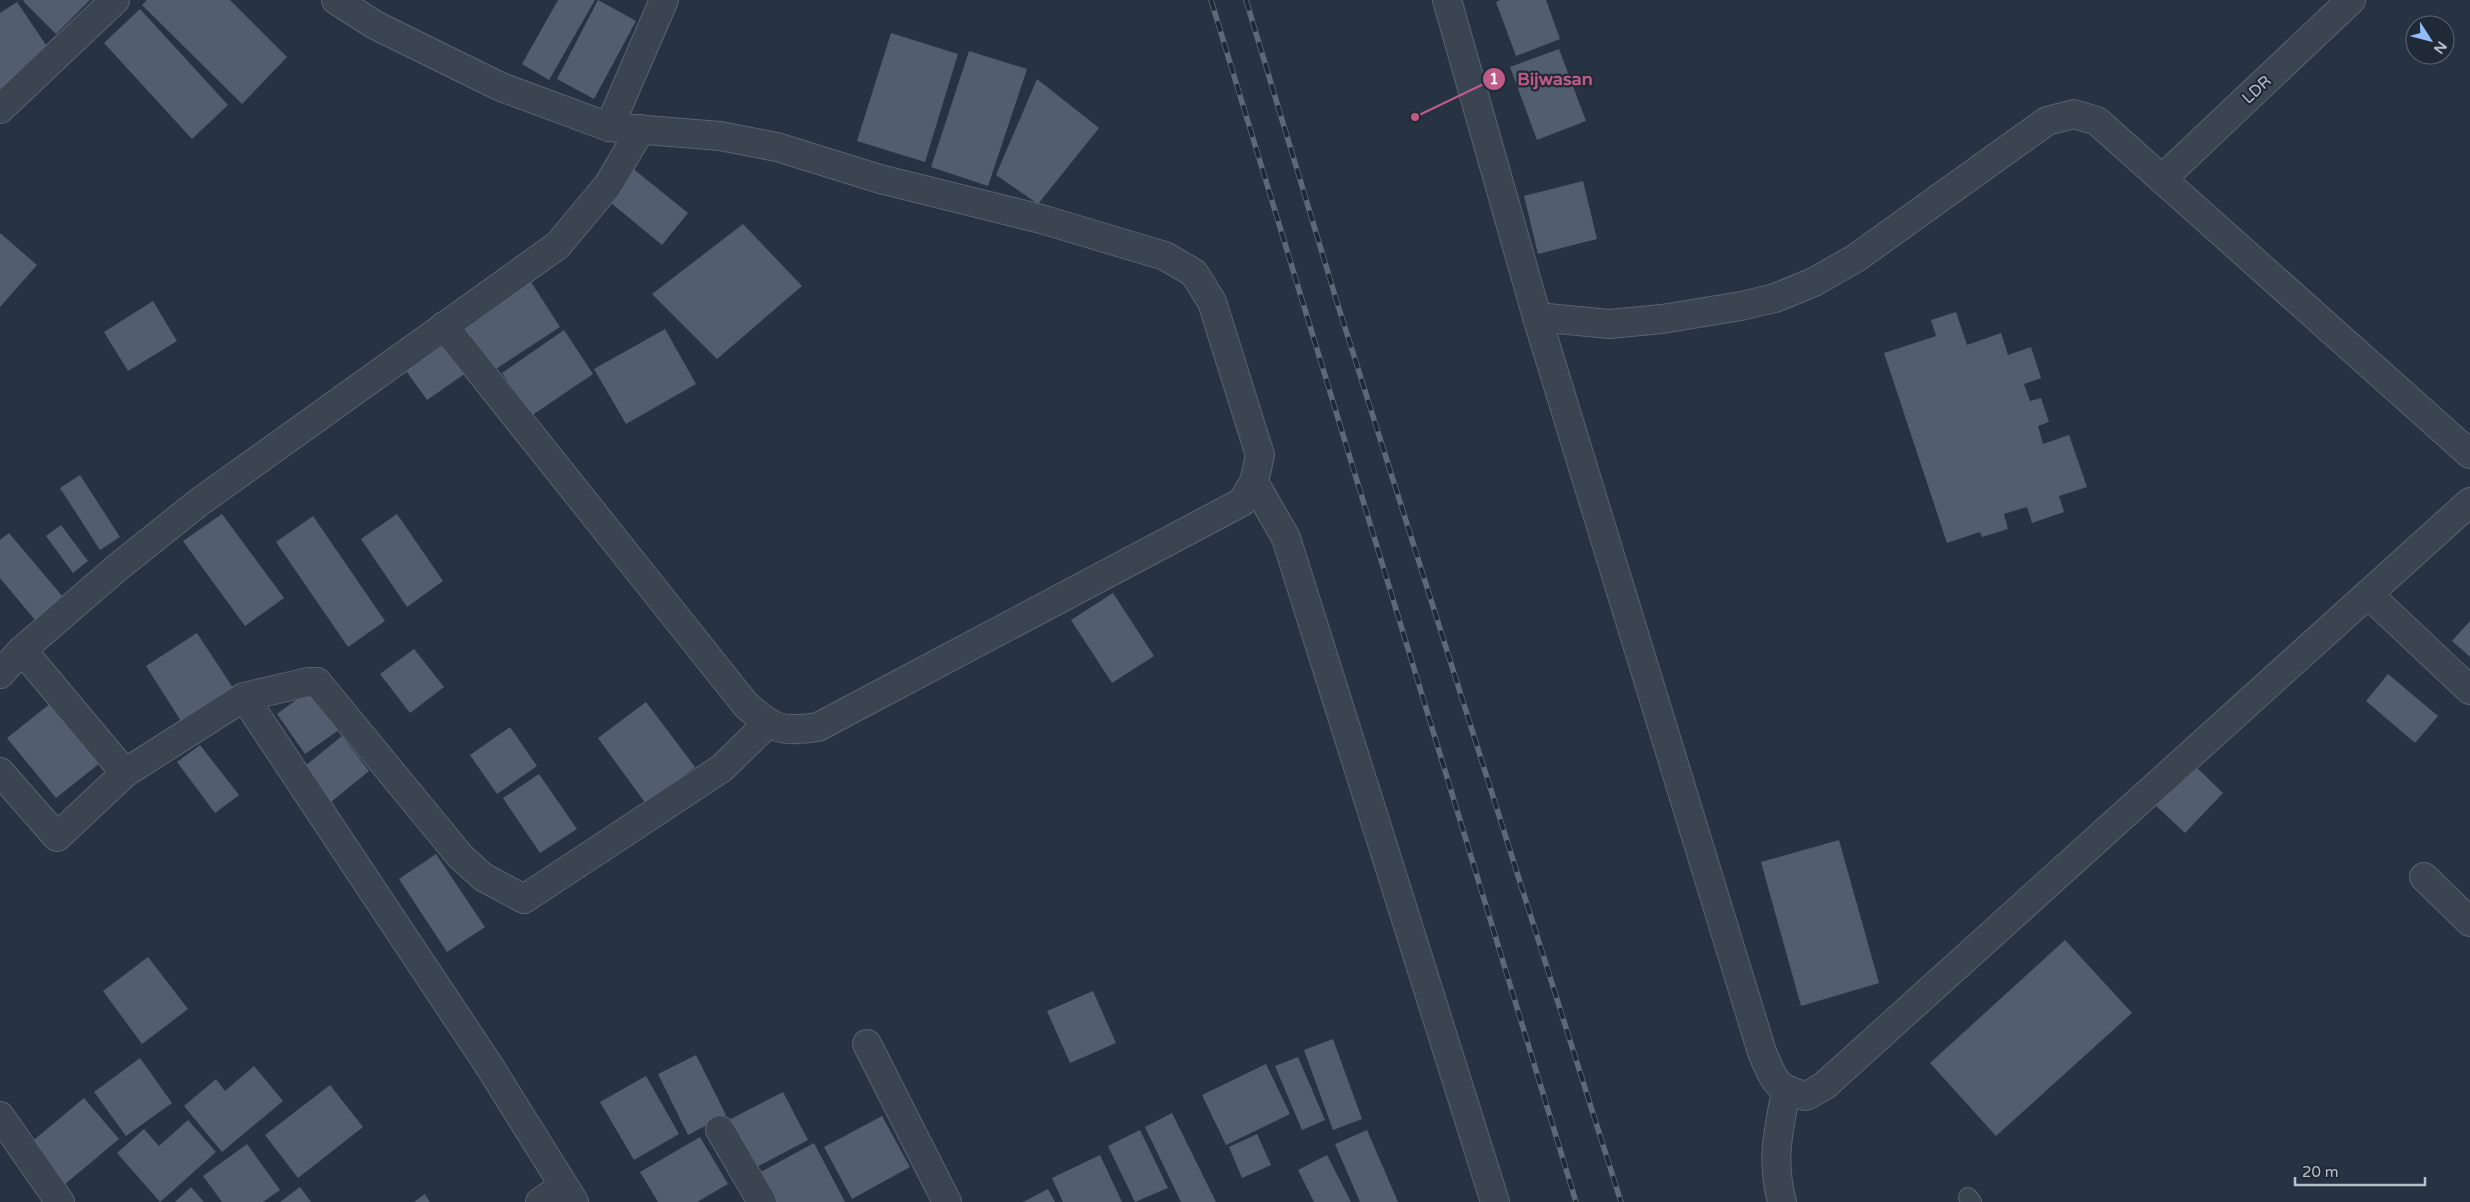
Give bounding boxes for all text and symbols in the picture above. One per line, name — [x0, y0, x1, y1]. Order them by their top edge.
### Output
north arrow — [2405, 15, 2455, 65]
text: N — [2430, 38, 2450, 57]
callout: Bijwasan — [1482, 63, 1602, 96]
text: Bijwasan — [1517, 68, 1593, 90]
text: 1 — [1489, 70, 1499, 88]
street label: LDR — [2238, 71, 2275, 108]
scale bar — [2295, 1154, 2425, 1186]
text: 20 m — [2302, 1163, 2339, 1181]

